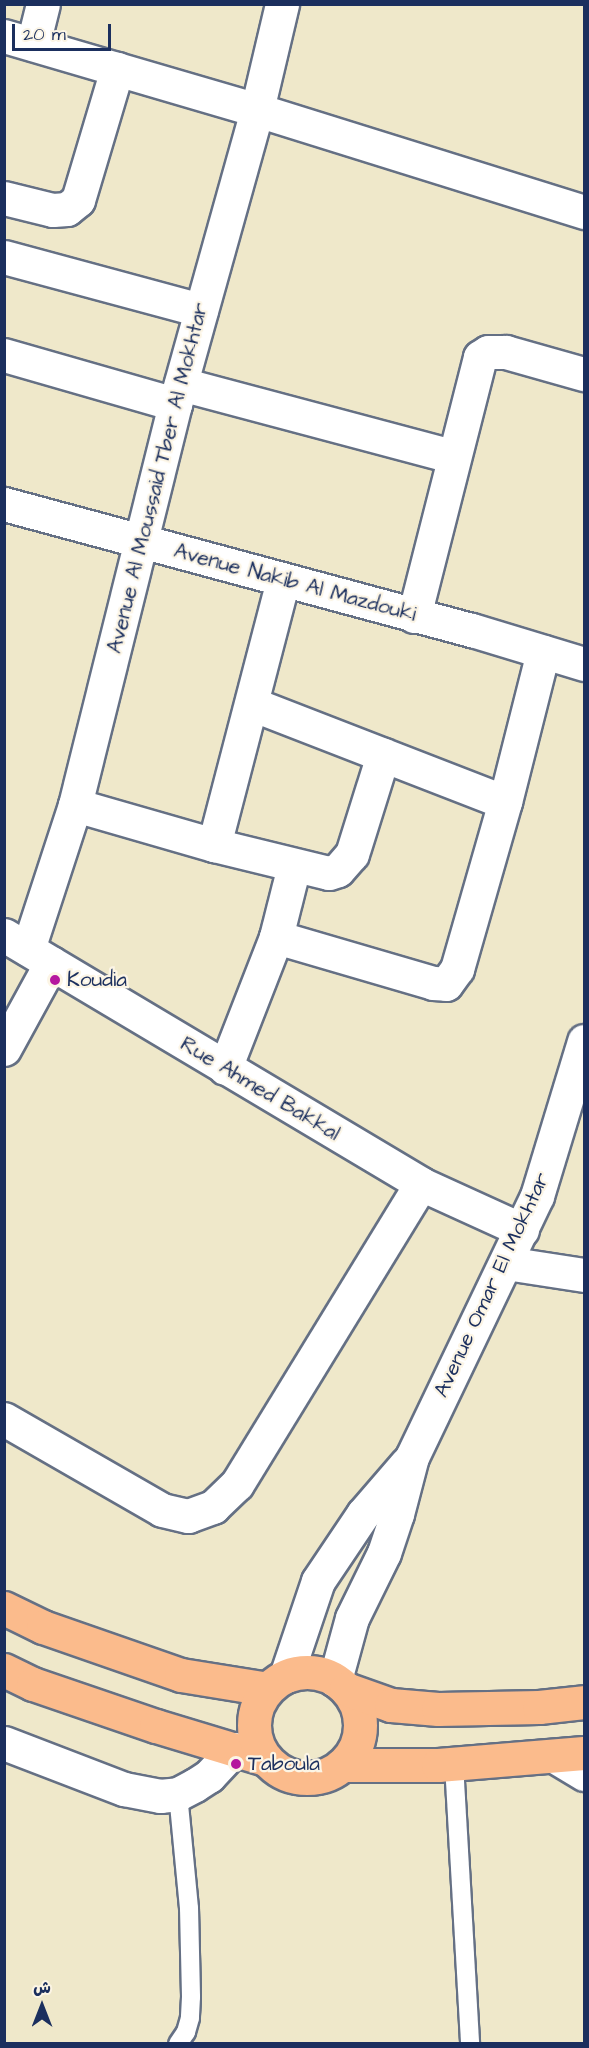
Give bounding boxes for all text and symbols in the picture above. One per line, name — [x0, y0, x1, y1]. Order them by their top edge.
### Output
scale bar — [15, 12, 114, 50]
text: 20 m — [23, 22, 66, 47]
street label: Avenue Al Moussaid Tber Al Mokhtar — [102, 300, 214, 656]
street label: Avenue Nakib Al Mazdouki — [171, 539, 419, 627]
place label: Koudia — [67, 967, 127, 993]
marker: Koudia — [48, 973, 62, 987]
street label: Rue Ahmed Bakkal — [176, 1031, 344, 1147]
street label: Avenue Omar El Mokhtar — [429, 1169, 555, 1401]
place label: Taboula — [248, 1751, 320, 1777]
marker: Taboula — [229, 1757, 243, 1771]
north arrow — [12, 1976, 72, 2036]
text: ش — [33, 1977, 51, 1999]

